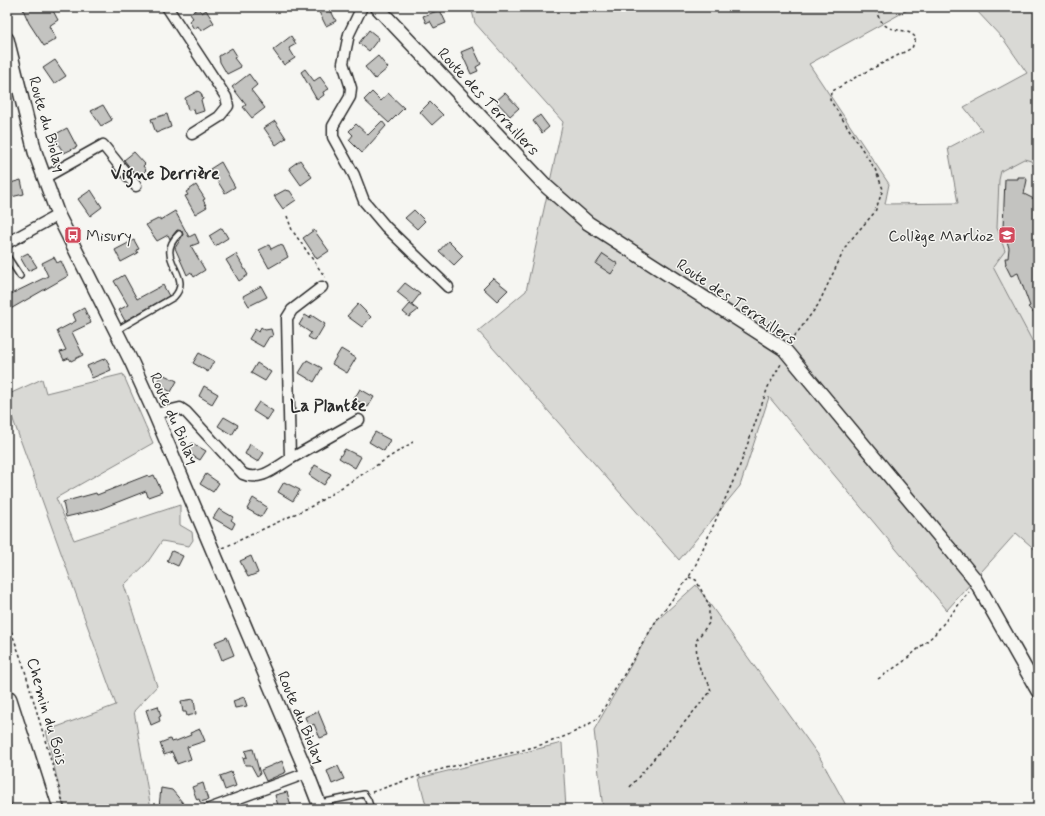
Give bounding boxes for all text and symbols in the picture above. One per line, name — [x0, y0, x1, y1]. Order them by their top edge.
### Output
street label: Route des Terraillers — [432, 43, 543, 161]
street label: Route du Biolay — [23, 74, 70, 175]
district label: Vigne Derrière — [111, 163, 220, 188]
bus stop icon: Misury — [63, 225, 83, 245]
school or university icon: Collège Marlioz — [997, 225, 1017, 245]
place label: Misury — [86, 226, 132, 247]
place label: Collège Marlioz — [888, 226, 994, 247]
street label: Route des Terraillers — [672, 254, 800, 350]
street label: Route du Biolay — [144, 369, 203, 468]
district label: La Plantée — [290, 395, 367, 417]
street label: Chemin du Bois — [21, 655, 72, 768]
street label: Route du Biolay — [272, 668, 330, 767]

